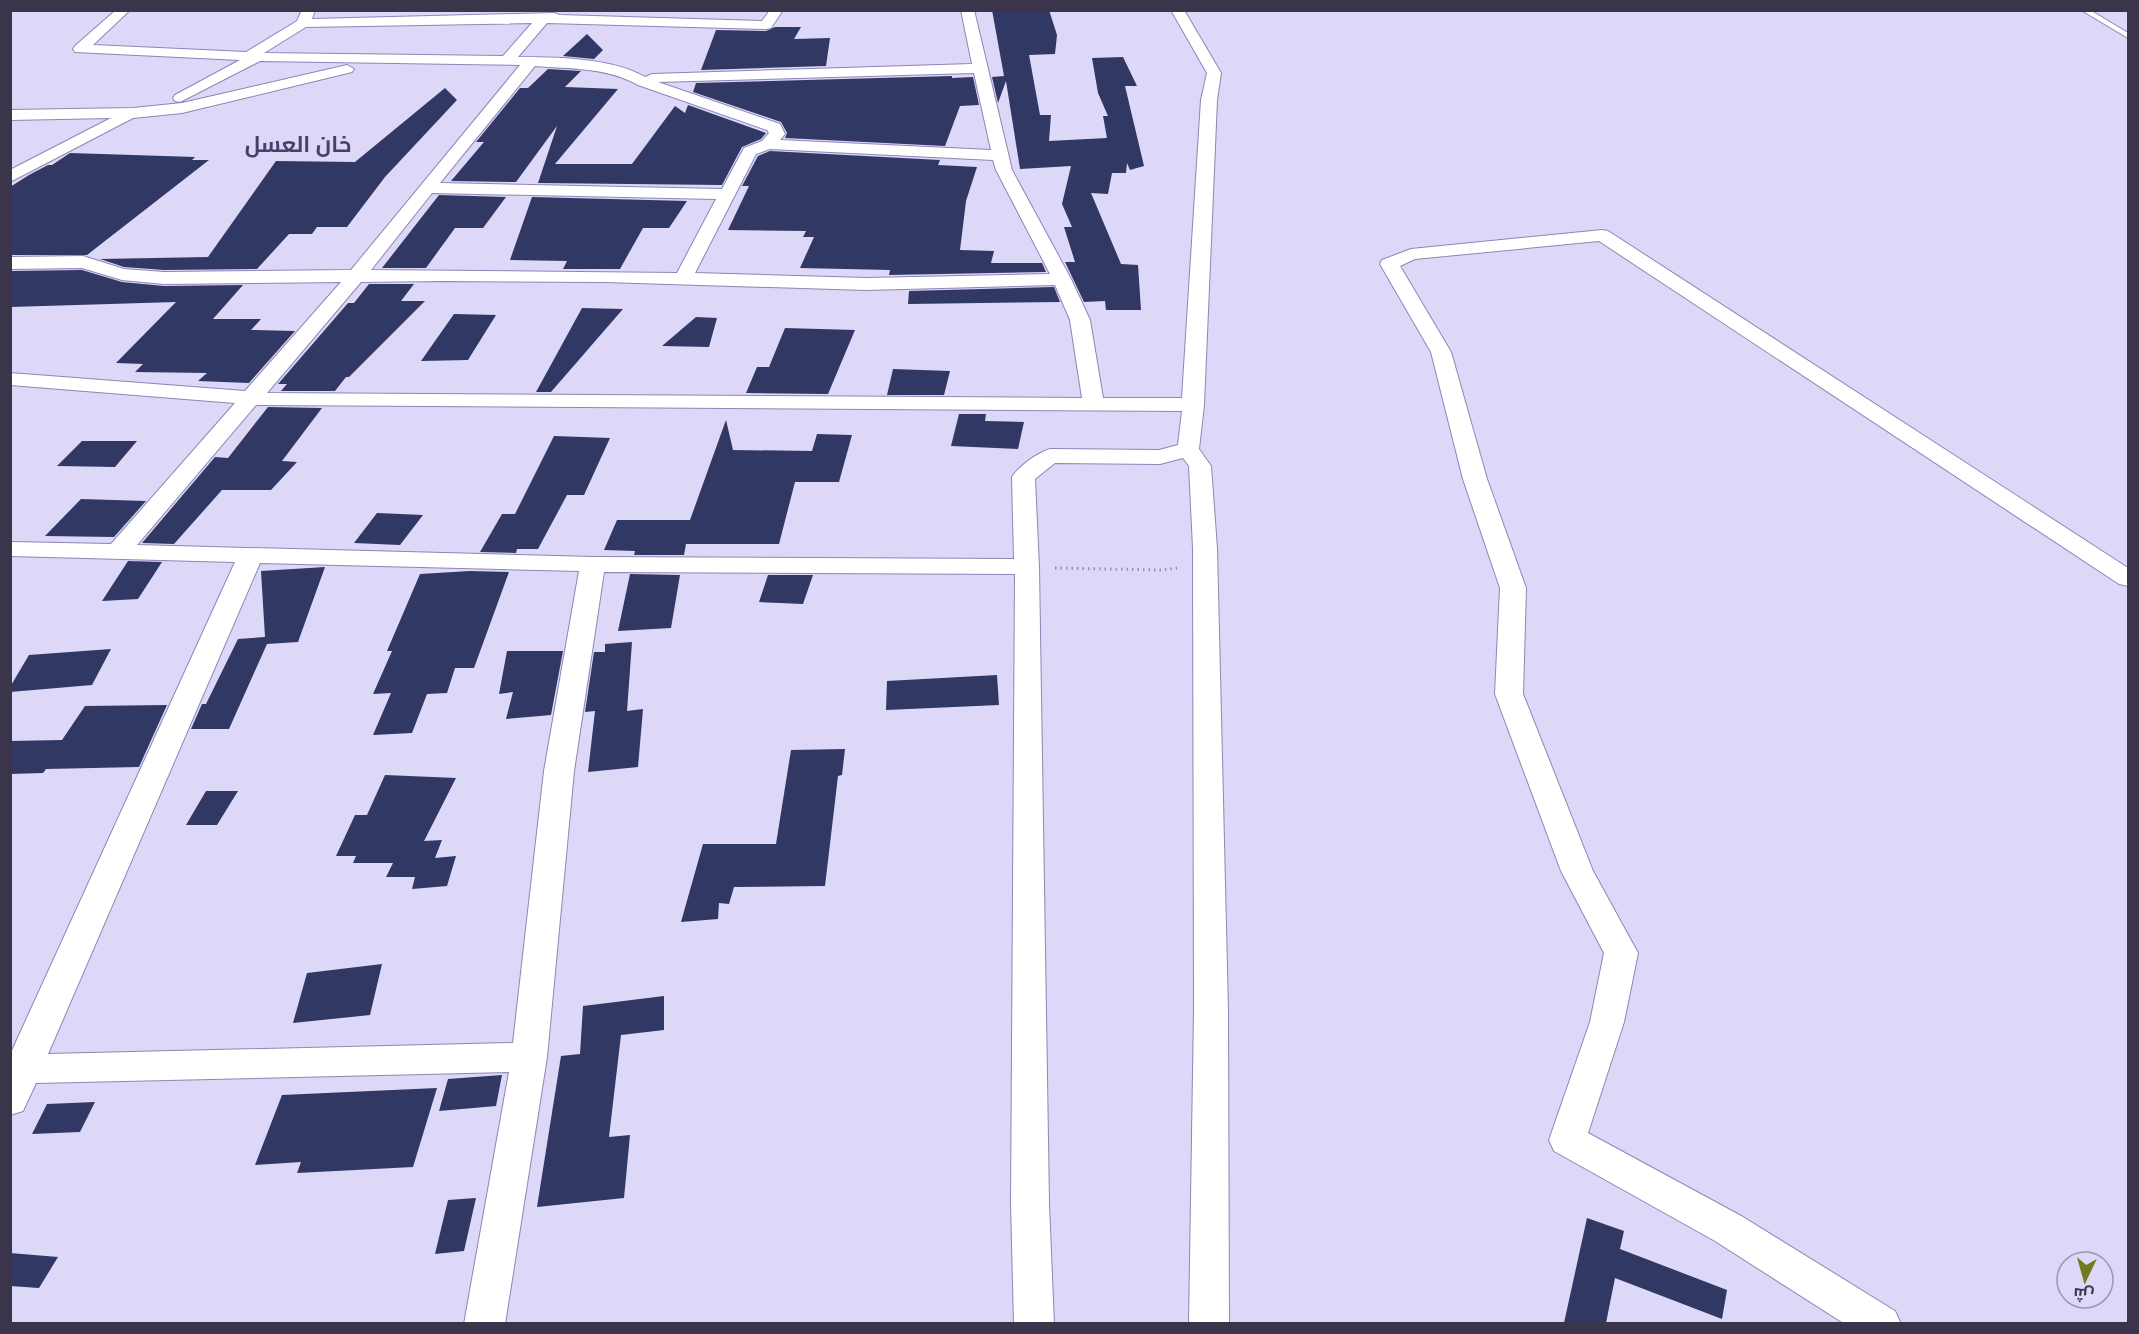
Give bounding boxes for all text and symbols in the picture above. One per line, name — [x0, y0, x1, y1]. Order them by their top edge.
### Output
district label: خان العسل — [245, 128, 351, 158]
north arrow — [2055, 1250, 2115, 1310]
text: ش — [2073, 1283, 2095, 1307]

